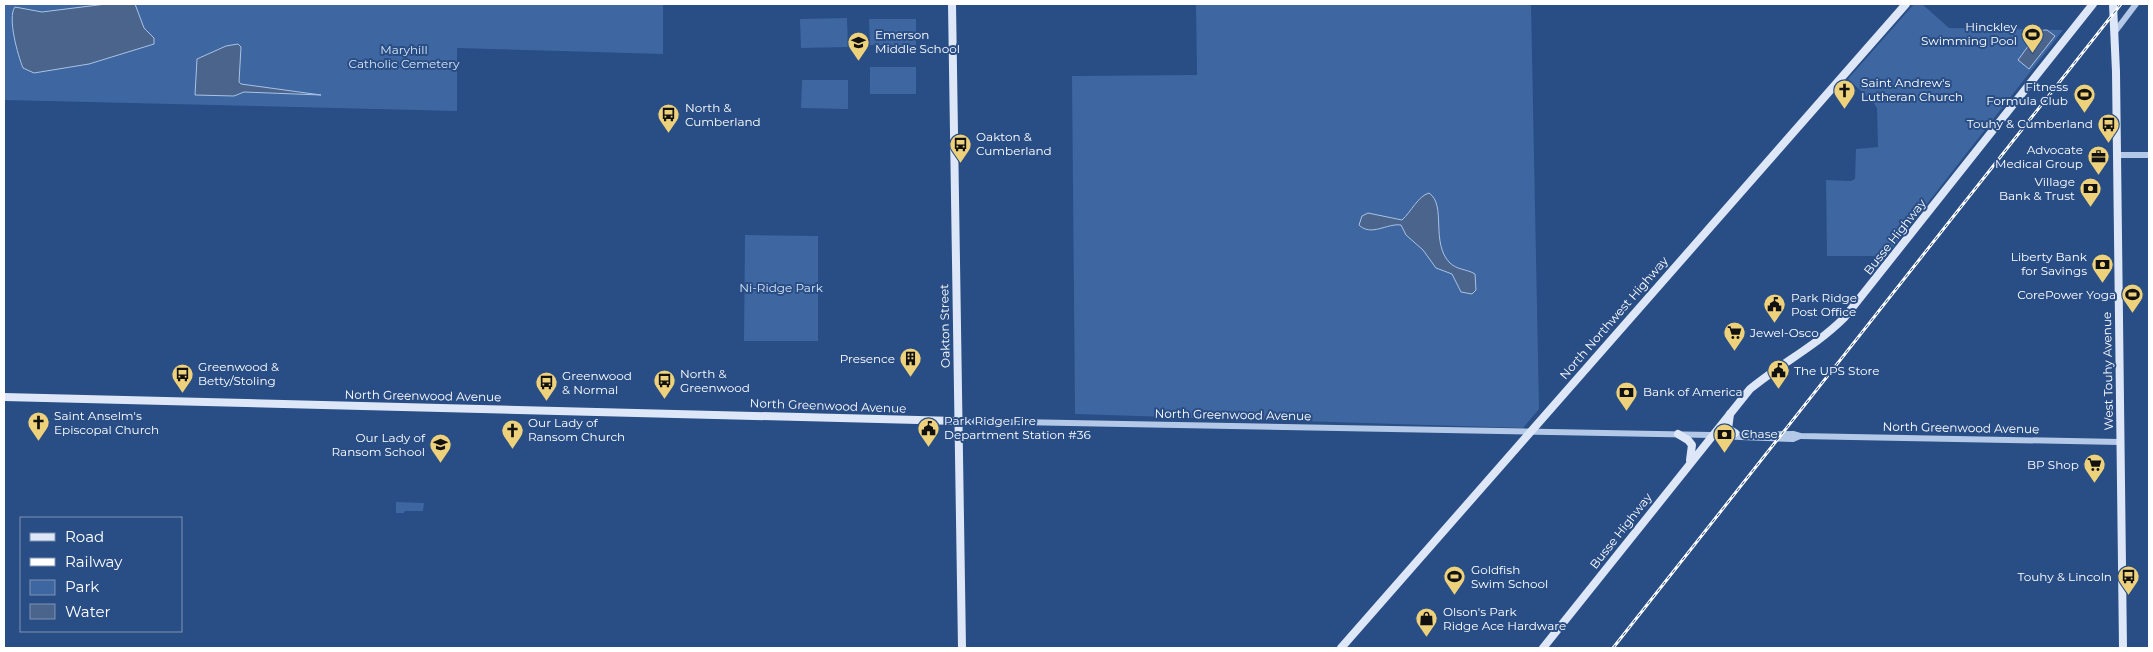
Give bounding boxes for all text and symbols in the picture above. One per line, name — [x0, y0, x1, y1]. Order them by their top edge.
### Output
place label: Hinckley Swimming Pool — [1921, 19, 2017, 48]
sports icon: Hinckley Swimming Pool — [2021, 22, 2045, 53]
place label: Emerson Middle School — [875, 27, 960, 56]
school or university icon: Emerson Middle School — [847, 30, 871, 61]
park label: Maryhill Catholic Cemetery — [349, 42, 460, 71]
place label: Saint Andrew's Lutheran Church — [1861, 75, 1963, 104]
church icon: Saint Andrew's Lutheran Church — [1833, 78, 1857, 109]
place label: Fitness Formula Club — [1986, 79, 2068, 108]
sports icon: Fitness Formula Club — [2072, 82, 2096, 113]
place label: North & Cumberland — [685, 100, 761, 129]
bus stop icon: North & Cumberland — [657, 103, 681, 134]
bus stop icon: Touhy & Cumberland — [2097, 112, 2121, 143]
place label: Touhy & Cumberland — [1967, 116, 2093, 131]
place label: Oakton & Cumberland — [976, 129, 1052, 158]
bus stop icon: Oakton & Cumberland — [948, 132, 972, 163]
place label: Advocate Medical Group — [1995, 142, 2083, 171]
office icon: Advocate Medical Group — [2087, 145, 2111, 176]
place label: Village Bank & Trust — [1999, 174, 2075, 203]
bank icon: Village Bank & Trust — [2079, 177, 2103, 208]
street label: Busse Highway — [1860, 195, 1929, 278]
place label: Liberty Bank for Savings — [2011, 249, 2088, 278]
bank icon: Liberty Bank for Savings — [2091, 252, 2115, 283]
street label: North Northwest Highway — [1556, 253, 1671, 382]
park label: Ni-Ridge Park — [739, 280, 824, 295]
sports icon: CorePower Yoga — [2120, 283, 2144, 314]
street label: Oakton Street — [936, 284, 953, 368]
place label: CorePower Yoga — [2017, 287, 2116, 302]
place label: Park Ridge Post Office — [1791, 290, 1857, 319]
public building icon: Park Ridge Post Office — [1763, 293, 1787, 324]
street label: West Touhy Avenue — [2099, 312, 2116, 430]
supermarket icon: Jewel-Osco — [1722, 321, 1746, 352]
place label: Jewel-Osco — [1749, 325, 1819, 340]
building icon: Presence — [899, 347, 923, 378]
place label: Presence — [840, 351, 895, 366]
place label: Greenwood & Betty/Stoling — [198, 359, 279, 388]
public building icon: The UPS Store — [1766, 359, 1790, 390]
bus stop icon: Greenwood & Betty/Stoling — [170, 362, 194, 393]
place label: The UPS Store — [1794, 363, 1880, 378]
place label: North & Greenwood — [680, 366, 750, 395]
place label: Greenwood & Normal — [562, 368, 632, 397]
bus stop icon: North & Greenwood — [652, 369, 676, 400]
bus stop icon: Greenwood & Normal — [534, 371, 558, 402]
bank icon: Bank of America — [1615, 380, 1639, 411]
place label: Bank of America — [1643, 384, 1743, 399]
street label: North Greenwood Avenue — [344, 387, 502, 404]
street label: North Greenwood Avenue — [749, 395, 907, 416]
street label: North Greenwood Avenue — [1154, 406, 1312, 423]
place label: Saint Anselm's Episcopal Church — [54, 408, 159, 437]
church icon: Saint Anselm's Episcopal Church — [26, 411, 50, 442]
place label: Park Ridge Fire Department Station #36 — [944, 413, 1091, 442]
place label: Our Lady of Ransom Church — [528, 415, 625, 444]
public building icon: Park Ridge Fire Department Station #36 — [916, 416, 940, 447]
church icon: Our Lady of Ransom Church — [500, 418, 524, 449]
street label: North Greenwood Avenue — [1882, 419, 2040, 436]
bank icon: Chase — [1713, 422, 1737, 453]
place label: Chase — [1741, 426, 1778, 441]
place label: Our Lady of Ransom School — [332, 430, 426, 459]
school or university icon: Our Lady of Ransom School — [429, 433, 453, 464]
supermarket icon: BP Shop — [2083, 453, 2107, 484]
place label: BP Shop — [2027, 457, 2079, 472]
street label: Busse Highway — [1586, 489, 1655, 572]
legend — [20, 517, 182, 632]
text: Road — [65, 527, 104, 546]
text: Railway — [65, 552, 123, 571]
place label: Goldfish Swim School — [1471, 562, 1548, 591]
sports icon: Goldfish Swim School — [1443, 565, 1467, 596]
bus stop icon: Touhy & Lincoln — [2116, 565, 2140, 596]
place label: Touhy & Lincoln — [2018, 569, 2112, 584]
text: Park — [65, 577, 99, 596]
text: Water — [65, 602, 111, 621]
place label: Olson's Park Ridge Ace Hardware — [1443, 604, 1566, 633]
shop icon: Olson's Park Ridge Ace Hardware — [1415, 607, 1439, 638]

